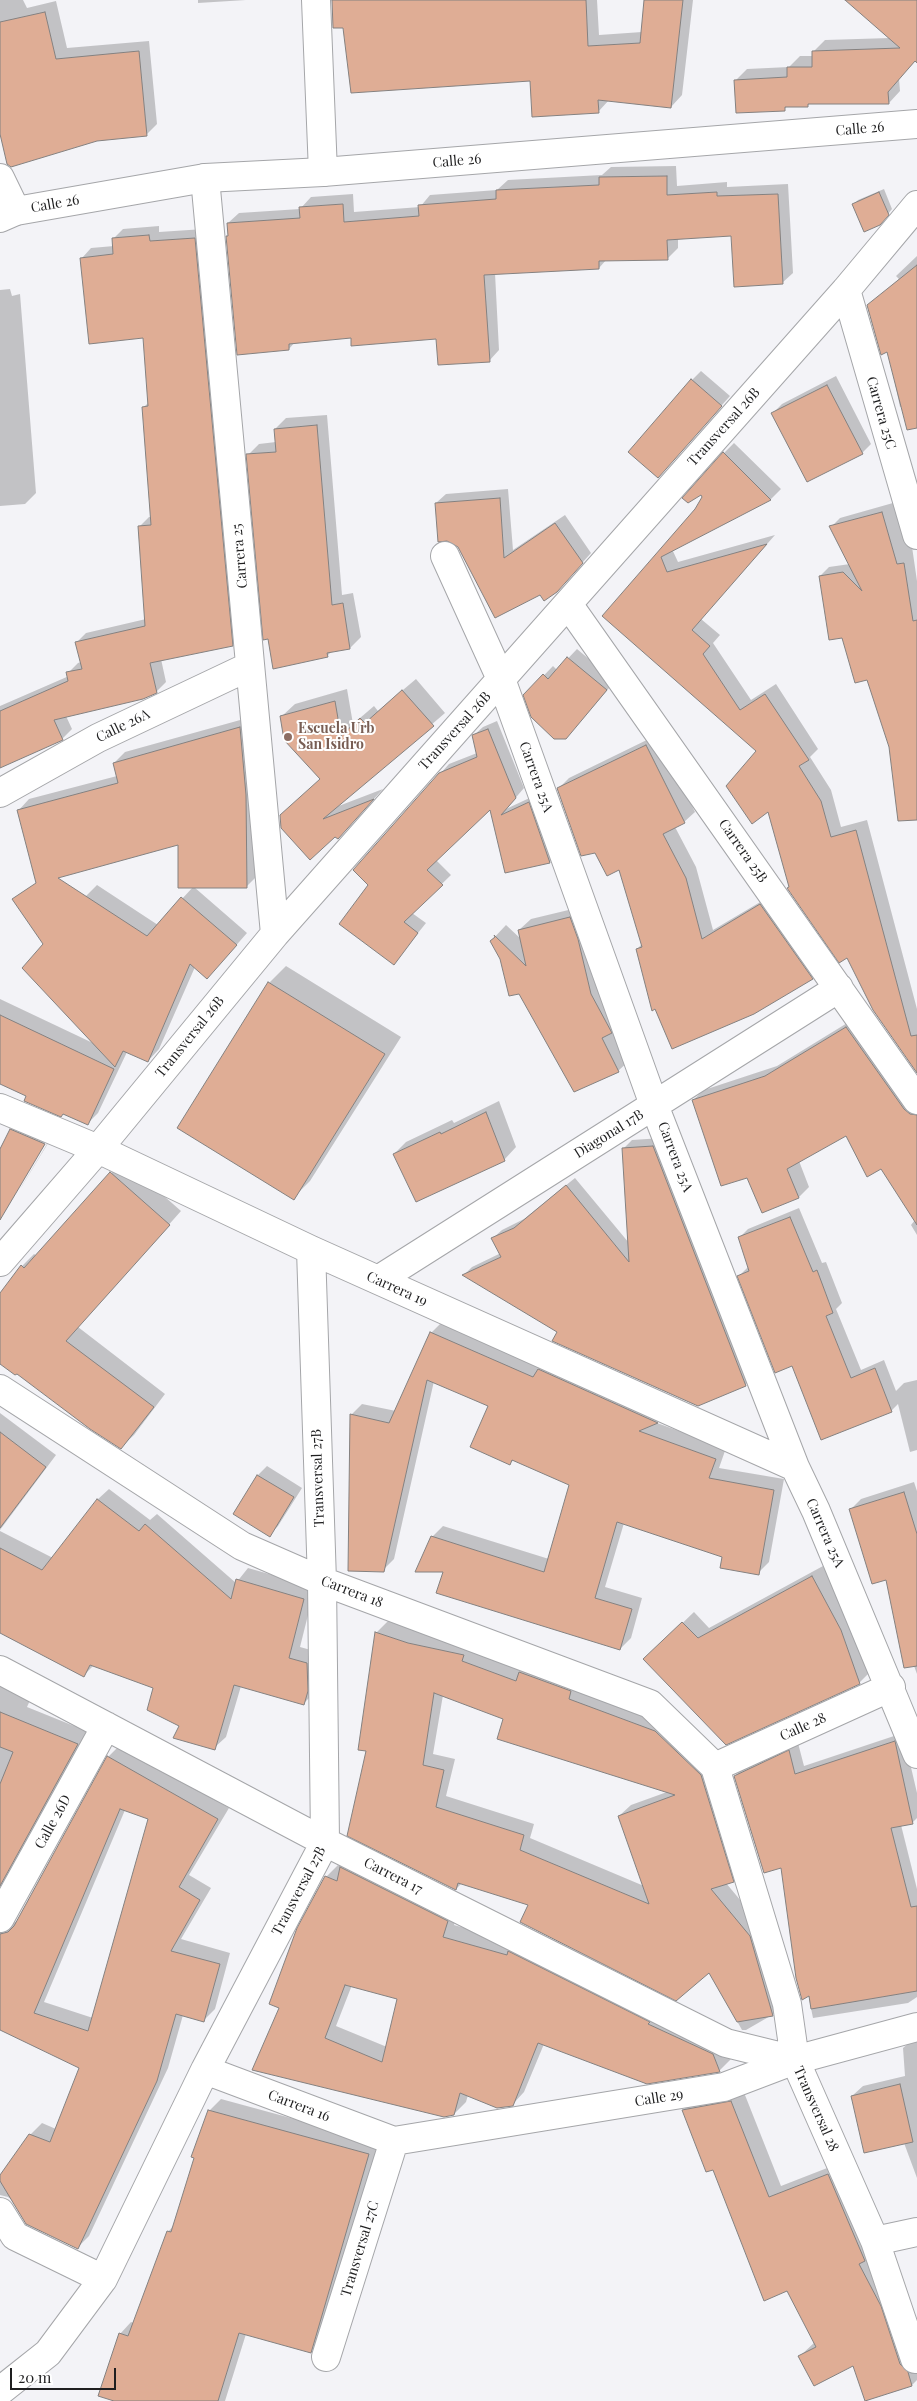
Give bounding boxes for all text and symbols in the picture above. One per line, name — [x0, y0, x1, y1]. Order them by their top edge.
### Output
street label: Calle 26 — [835, 118, 885, 140]
street label: Calle 26 — [432, 150, 482, 172]
street label: Calle 26 — [29, 191, 81, 217]
street label: Carrera 25C — [863, 375, 899, 451]
street label: Transversal 26B — [684, 384, 764, 470]
street label: Carrera 25 — [229, 523, 251, 589]
street label: Transversal 26B — [415, 688, 495, 774]
street label: Calle 26A — [93, 706, 153, 746]
place label: Escuela Urb San Isidro — [298, 721, 375, 754]
marker: Escuela Urb San Isidro — [282, 731, 294, 743]
street label: Carrera 25A — [515, 739, 557, 815]
street label: Carrera 25B — [715, 816, 771, 886]
street label: Transversal 26B — [152, 993, 228, 1081]
street label: Diagonal 17B — [571, 1106, 647, 1162]
street label: Carrera 25A — [654, 1119, 696, 1195]
street label: Carrera 19 — [364, 1268, 430, 1310]
street label: Transversal 27B — [308, 1429, 328, 1527]
street label: Carrera 25A — [802, 1496, 848, 1570]
street label: Carrera 18 — [319, 1573, 385, 1611]
street label: Calle 28 — [777, 1709, 829, 1745]
street label: Calle 26D — [31, 1792, 75, 1852]
street label: Transversal 27B — [268, 1844, 330, 1938]
street label: Carrera 17 — [361, 1854, 425, 1898]
street label: Transversal 28 — [790, 2064, 842, 2154]
street label: Calle 29 — [634, 2086, 684, 2110]
street label: Carrera 16 — [266, 2087, 332, 2125]
street label: Transversal 27C — [337, 2199, 383, 2299]
scale bar — [12, 2358, 119, 2390]
text: 20 m — [18, 2367, 51, 2387]

